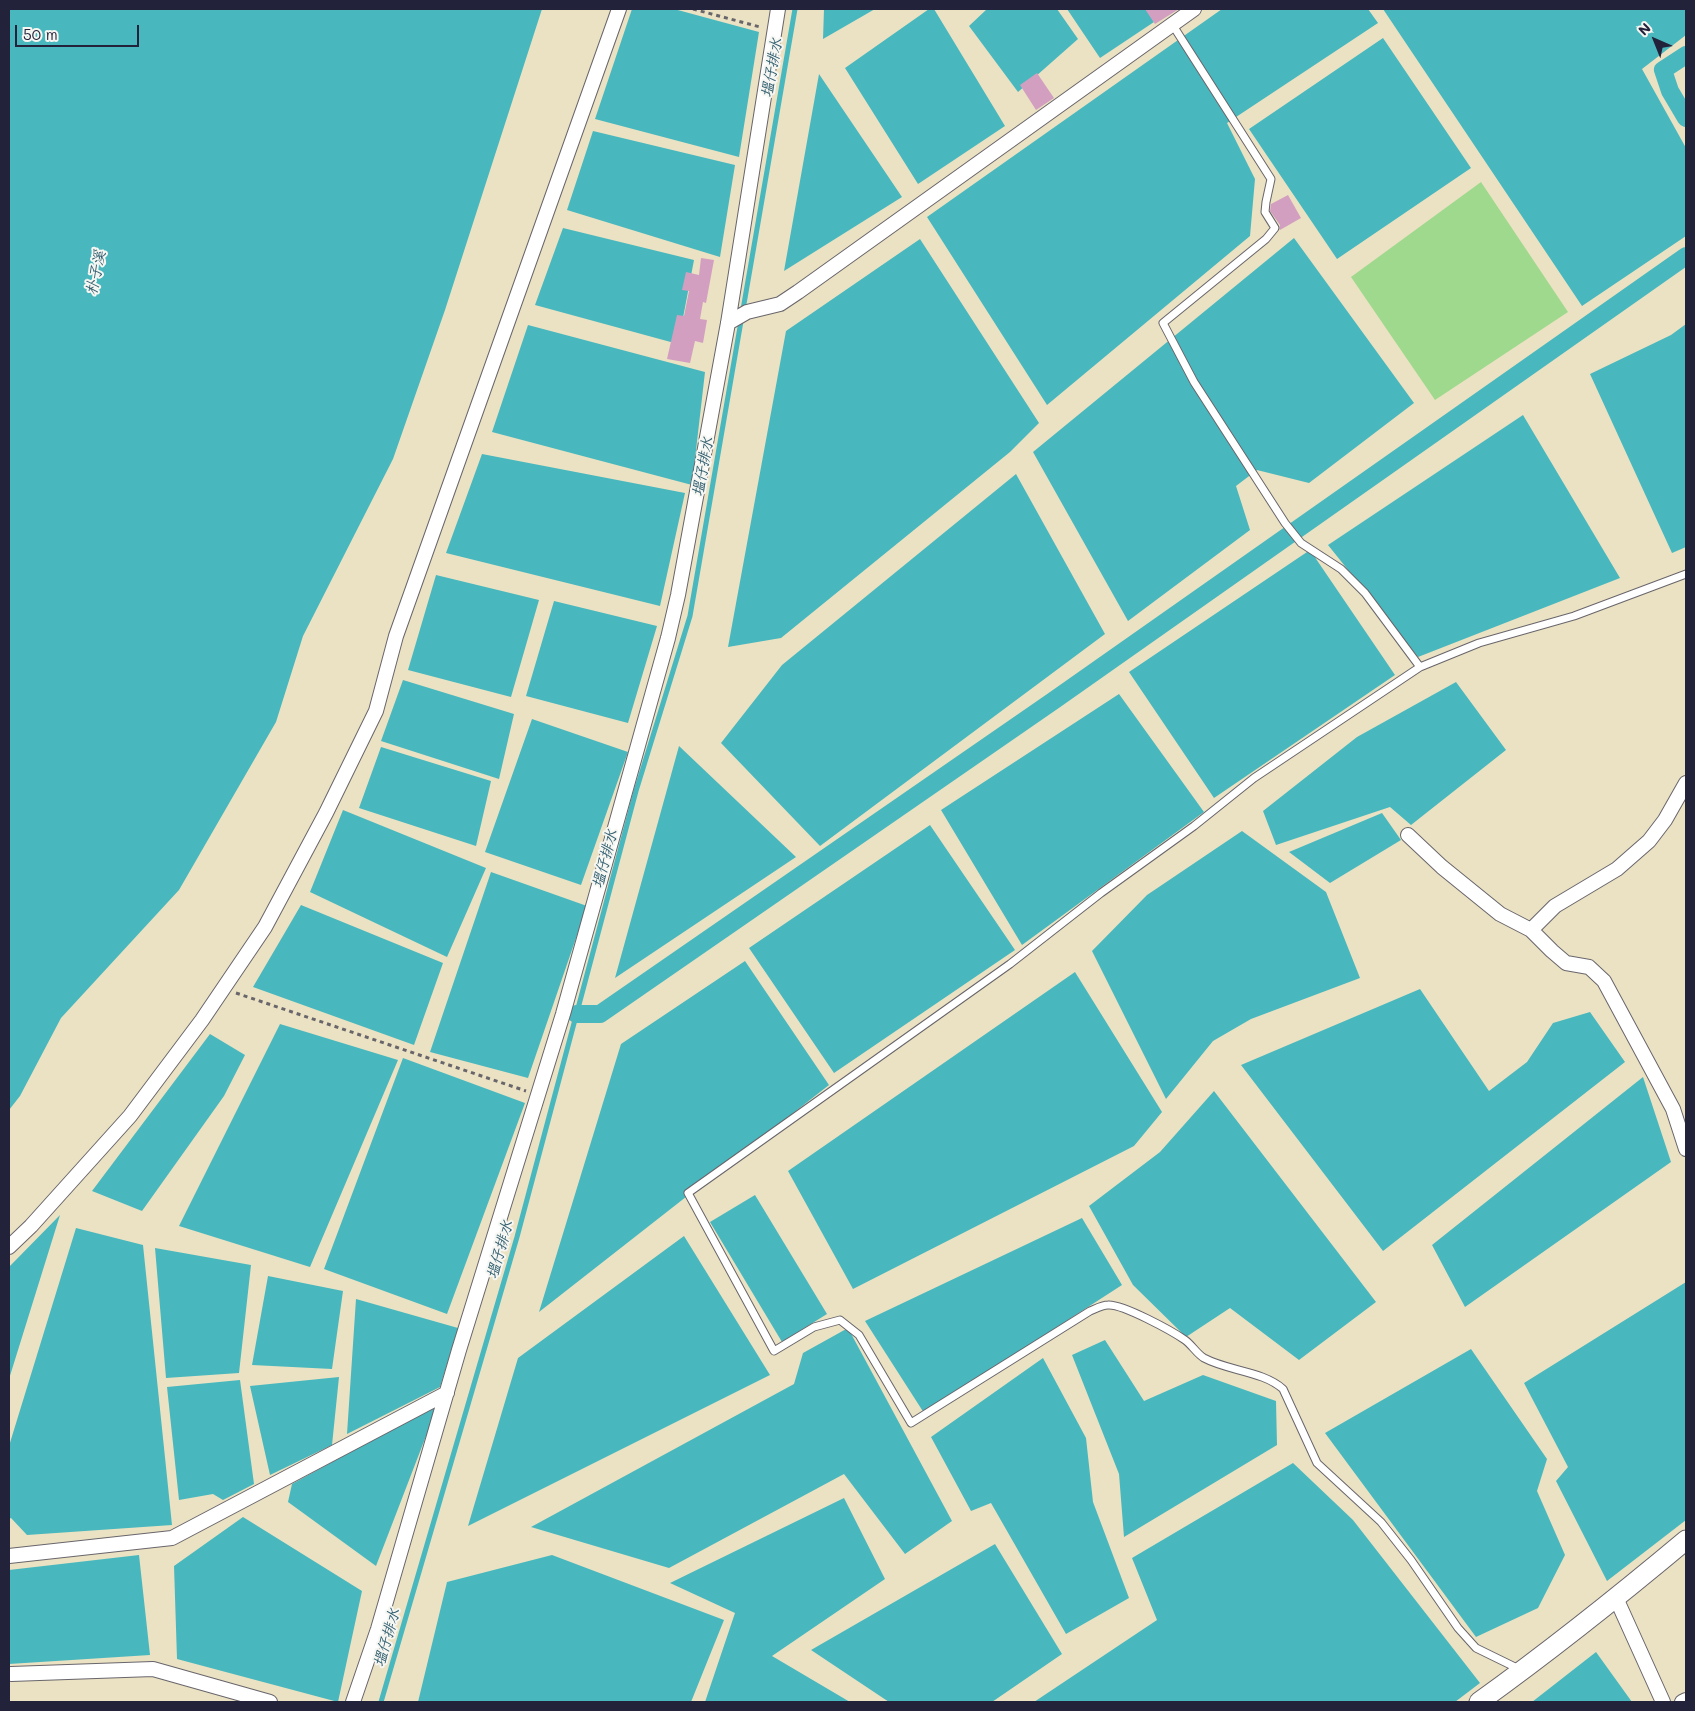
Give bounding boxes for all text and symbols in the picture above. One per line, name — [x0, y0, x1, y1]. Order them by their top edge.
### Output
scale bar — [18, 15, 141, 47]
north arrow — [1630, 15, 1680, 65]
text: N — [1634, 18, 1655, 39]
text: 50 m — [23, 24, 58, 44]
water label: 塭仔排水 — [758, 37, 786, 99]
water label: 朴子溪 — [83, 249, 109, 297]
water label: 塭仔排水 — [689, 436, 717, 498]
water label: 塭仔排水 — [589, 828, 621, 890]
water label: 塭仔排水 — [483, 1219, 517, 1281]
water label: 塭仔排水 — [370, 1607, 404, 1669]

